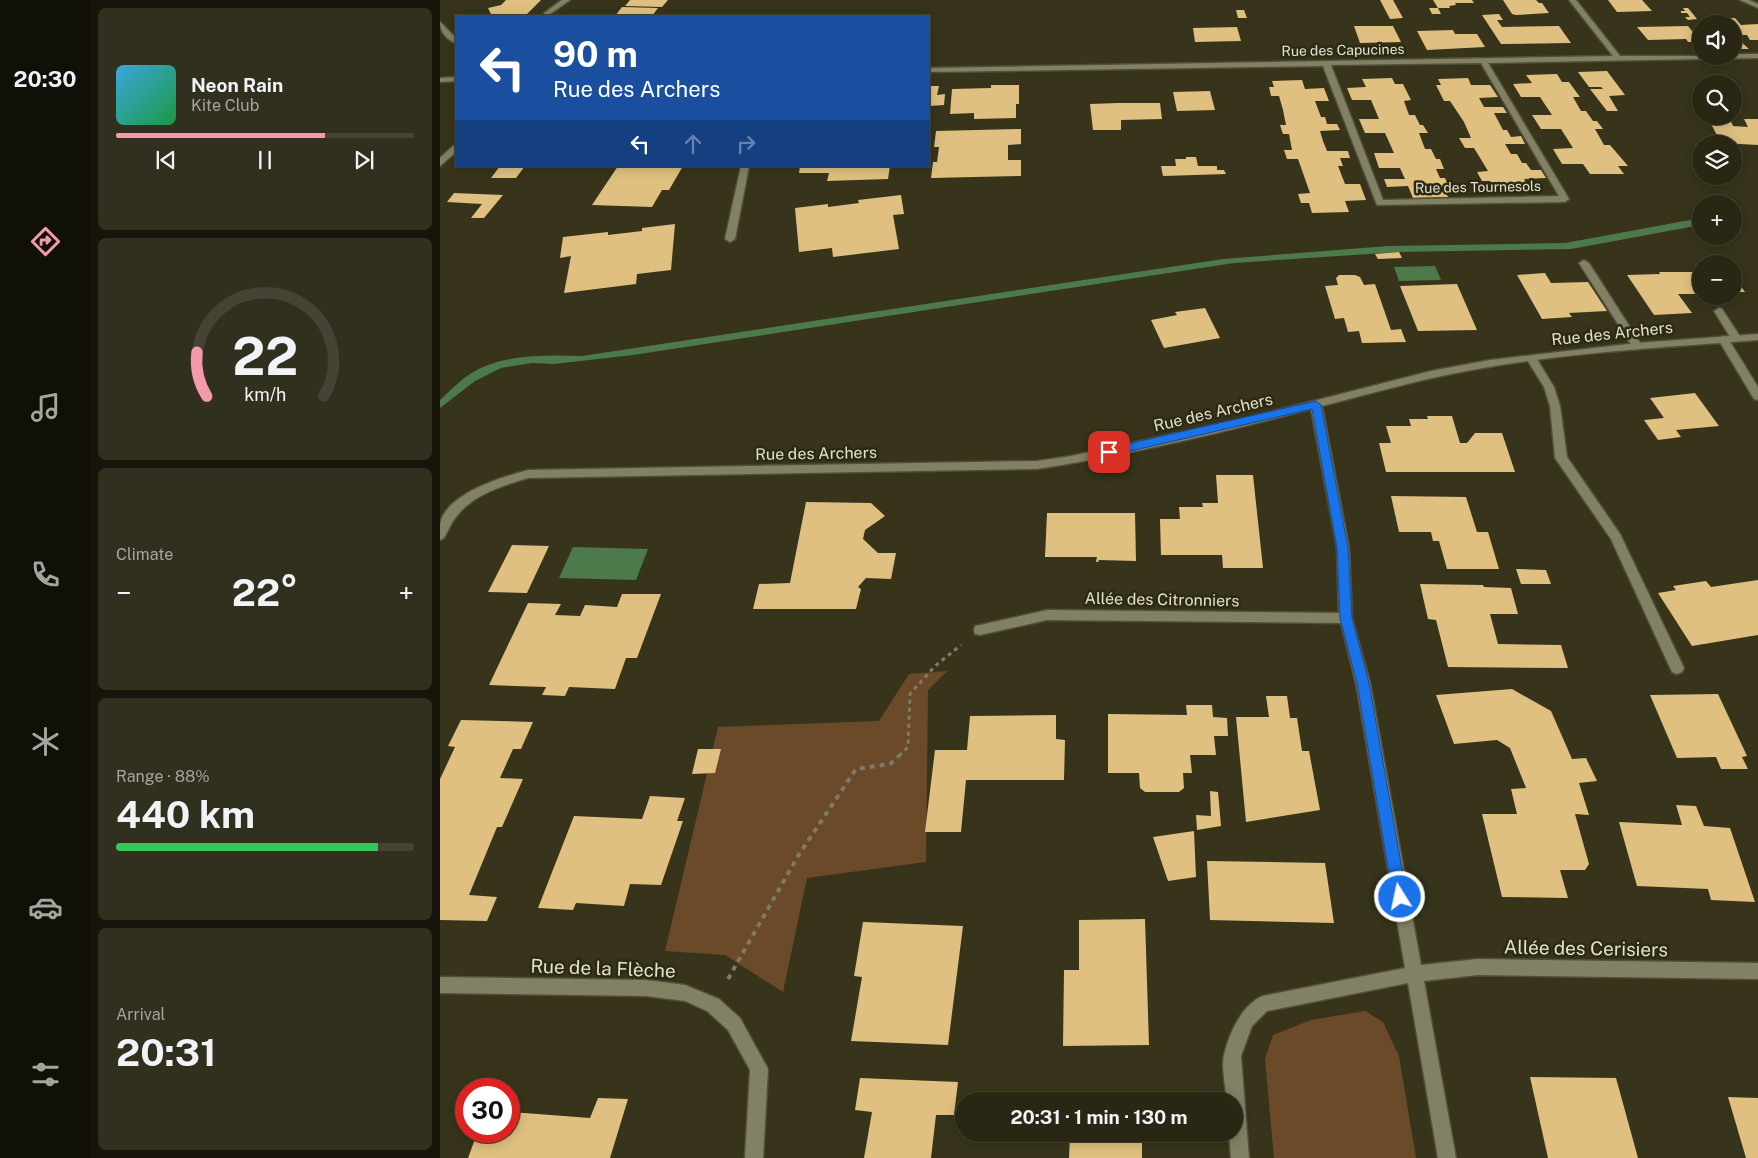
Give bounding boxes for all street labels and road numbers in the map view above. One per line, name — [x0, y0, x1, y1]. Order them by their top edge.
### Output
street label: Rue des Capucines — [1281, 41, 1405, 59]
street label: Rue des Tournesols — [1415, 178, 1541, 196]
street label: Rue des Archers — [1551, 318, 1674, 349]
street label: Rue des Archers — [1152, 390, 1275, 435]
street label: Rue des Archers — [755, 443, 877, 464]
street label: Allée des Citronniers — [1084, 589, 1240, 610]
street label: Allée des Cerisiers — [1504, 936, 1668, 960]
street label: Rue de la Flèche — [530, 954, 676, 982]

